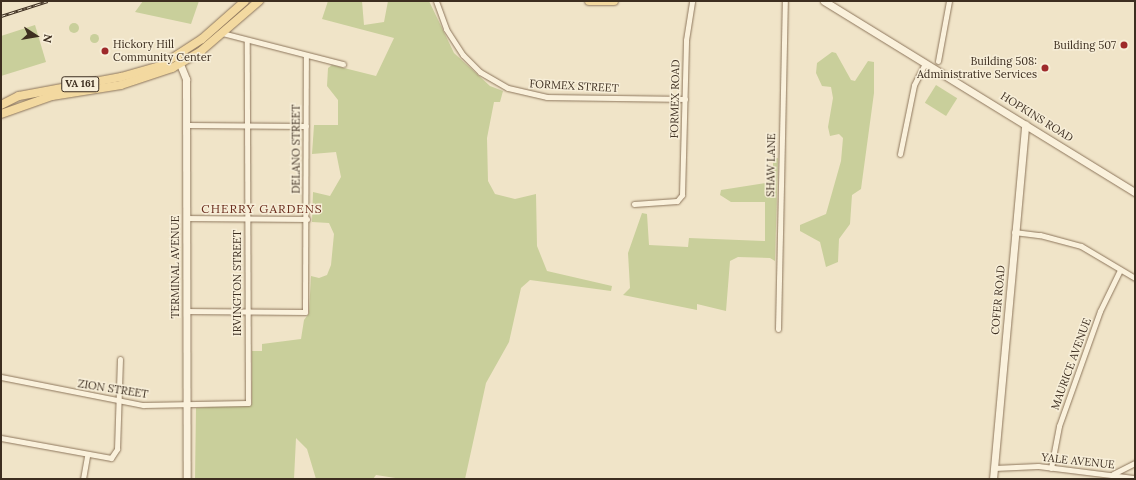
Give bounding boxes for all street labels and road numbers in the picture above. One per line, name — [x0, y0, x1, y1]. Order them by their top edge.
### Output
street label: FORMEX ROAD — [668, 59, 682, 139]
road number: VA 161 — [61, 76, 99, 92]
street label: FORMEX STREET — [529, 77, 619, 95]
street label: HOPKINS ROAD — [998, 89, 1076, 145]
street label: DELANO STREET — [289, 104, 303, 194]
street label: SHAW LANE — [764, 133, 778, 197]
street label: TERMINAL AVENUE — [168, 215, 182, 319]
street label: IRVINGTON STREET — [230, 230, 244, 336]
street label: COFER ROAD — [988, 265, 1008, 335]
street label: MAURICE AVENUE — [1048, 316, 1094, 412]
street label: ZION STREET — [77, 377, 149, 401]
street label: YALE AVENUE — [1041, 451, 1115, 471]

